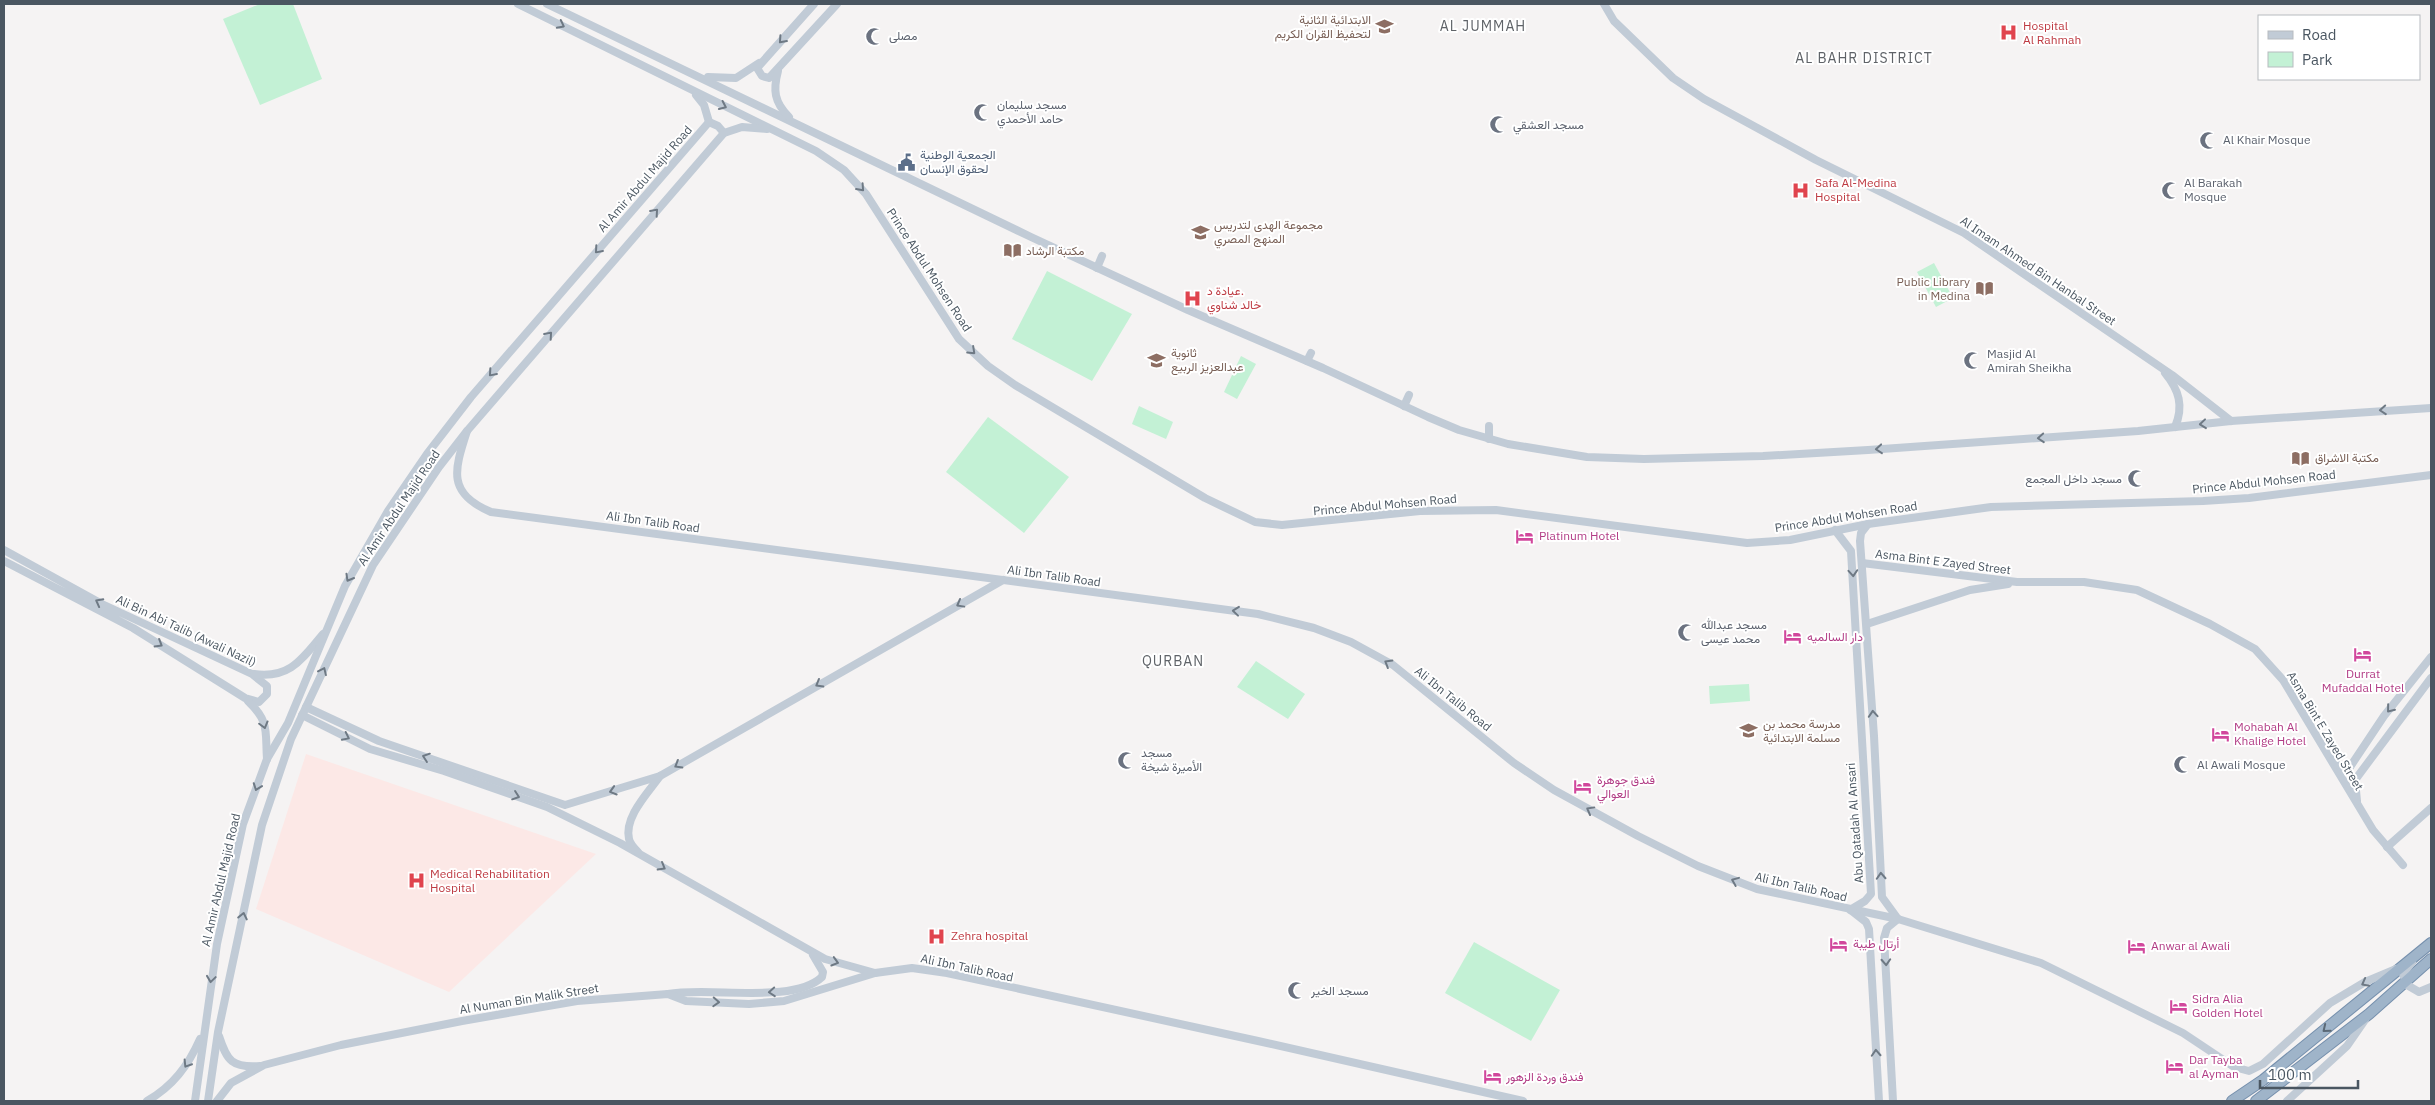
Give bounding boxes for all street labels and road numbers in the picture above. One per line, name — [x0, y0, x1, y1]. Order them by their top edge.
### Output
street label: Al Amir Abdul Majid Road — [594, 122, 695, 235]
street label: Prince Abdul Mohsen Road — [884, 205, 975, 334]
street label: Al Imam Ahmed Bin Hanbal Street — [1958, 213, 2119, 328]
street label: Al Amir Abdul Majid Road — [354, 447, 443, 568]
street label: Prince Abdul Mohsen Road — [2191, 467, 2336, 496]
street label: Prince Abdul Mohsen Road — [1312, 491, 1457, 518]
street label: Prince Abdul Mohsen Road — [1774, 498, 1918, 535]
street label: Ali Ibn Talib Road — [605, 508, 701, 535]
street label: Asma Bint E Zayed Street — [1874, 546, 2012, 577]
street label: Ali Ibn Talib Road — [1006, 562, 1102, 589]
street label: Ali Bin Abi Talib (Awali Nazil) — [114, 591, 259, 670]
street label: Ali Ibn Talib Road — [1412, 663, 1495, 734]
street label: Asma Bint E Zayed Street — [2284, 668, 2367, 793]
street label: Abu Qatadah Al Ansari — [1843, 762, 1866, 884]
street label: Al Amir Abdul Majid Road — [198, 812, 243, 948]
street label: Ali Ibn Talib Road — [1753, 869, 1849, 904]
street label: Ali Ibn Talib Road — [919, 950, 1015, 985]
street label: Al Numan Bin Malik Street — [458, 980, 600, 1017]

